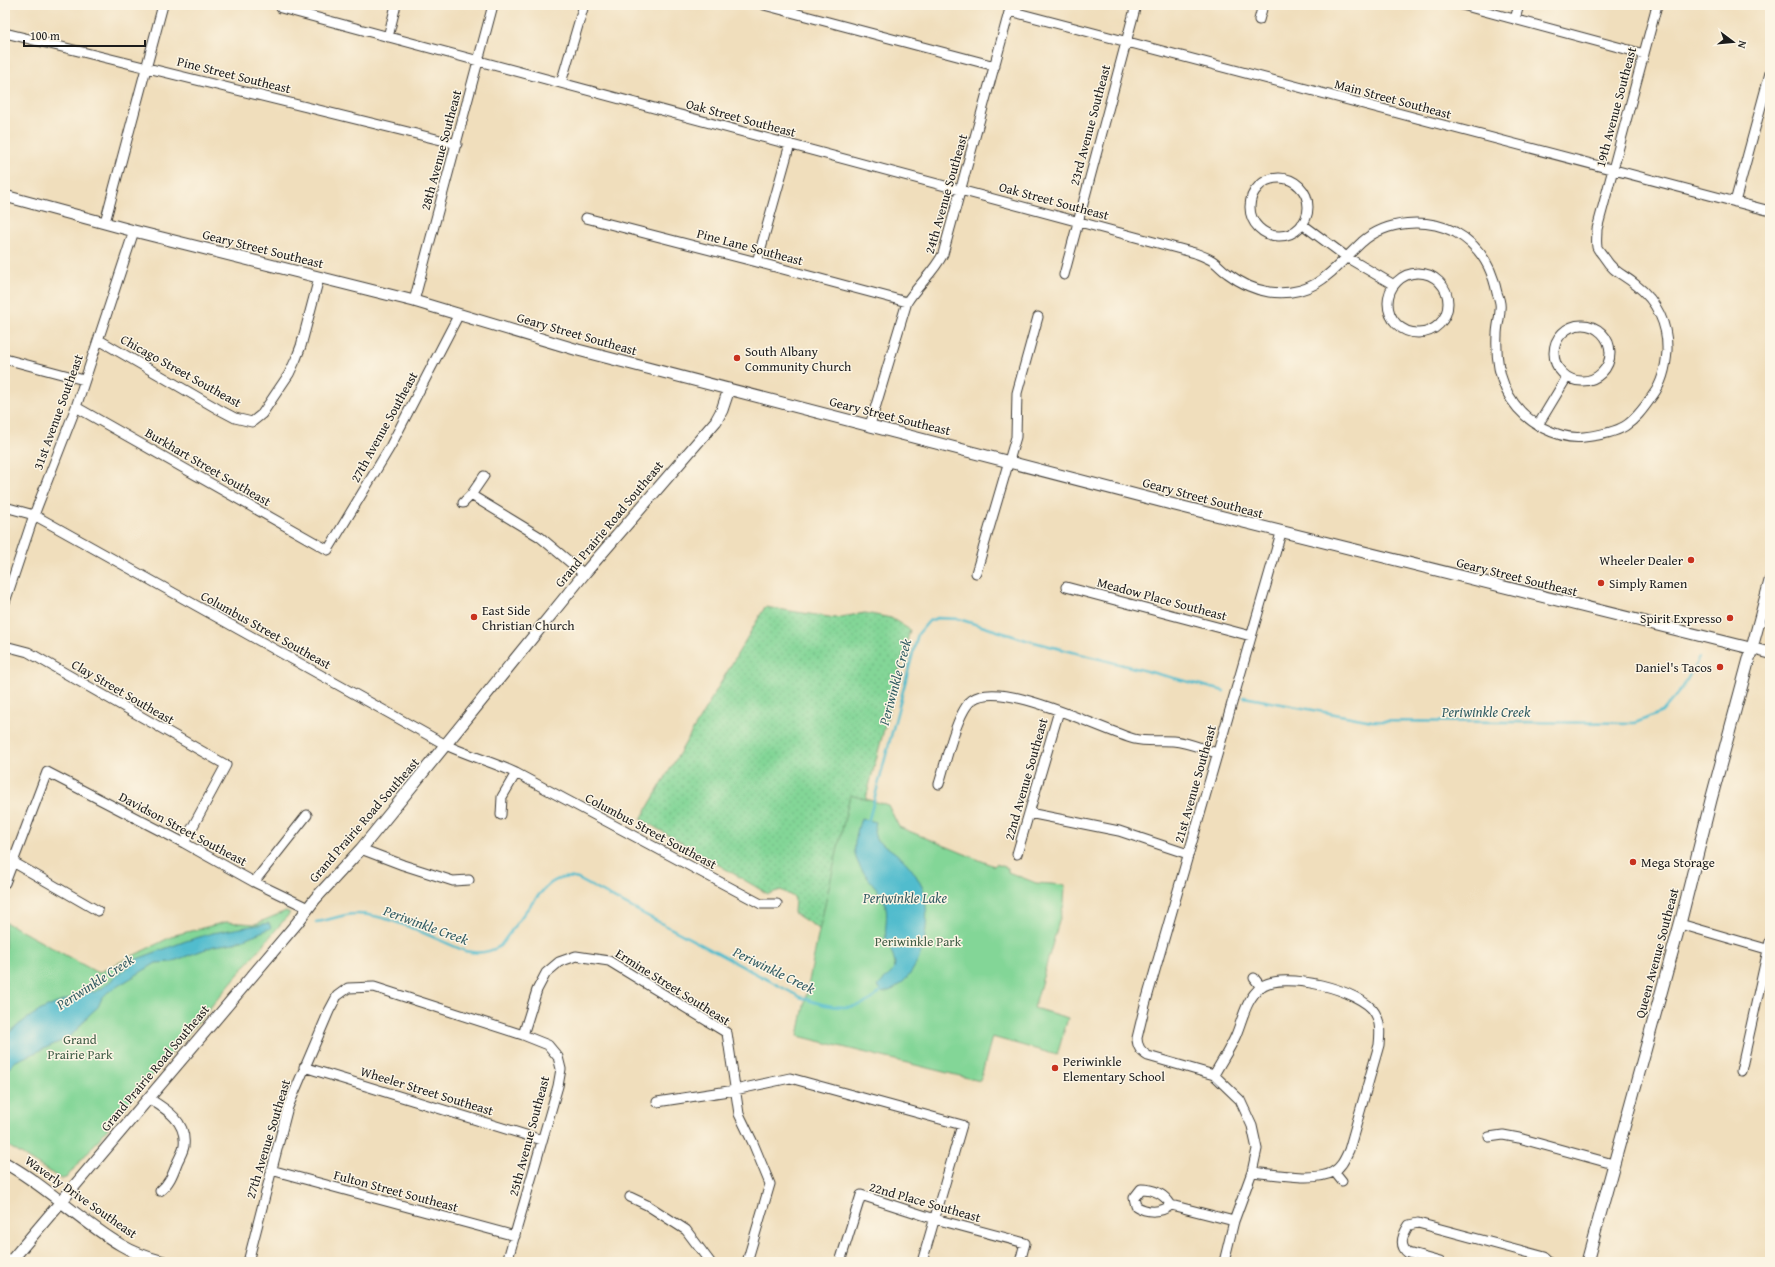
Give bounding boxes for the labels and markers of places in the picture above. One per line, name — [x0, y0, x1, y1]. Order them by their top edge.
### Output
place label: South Albany Community Church — [745, 342, 852, 376]
marker: South Albany Community Church — [732, 353, 742, 363]
place label: Wheeler Dealer — [1599, 551, 1684, 570]
marker: Wheeler Dealer — [1686, 555, 1696, 565]
place label: Simply Ramen — [1609, 574, 1688, 593]
marker: Simply Ramen — [1596, 578, 1606, 588]
place label: East Side Christian Church — [482, 601, 575, 635]
place label: Spirit Expresso — [1640, 609, 1722, 628]
marker: East Side Christian Church — [469, 612, 479, 622]
marker: Spirit Expresso — [1725, 613, 1735, 623]
place label: Daniel's Tacos — [1635, 658, 1712, 677]
marker: Daniel's Tacos — [1715, 662, 1725, 672]
place label: Mega Storage — [1641, 853, 1715, 872]
marker: Mega Storage — [1628, 857, 1638, 867]
place label: Periwinkle Elementary School — [1063, 1052, 1165, 1086]
marker: Periwinkle Elementary School — [1050, 1063, 1060, 1073]

